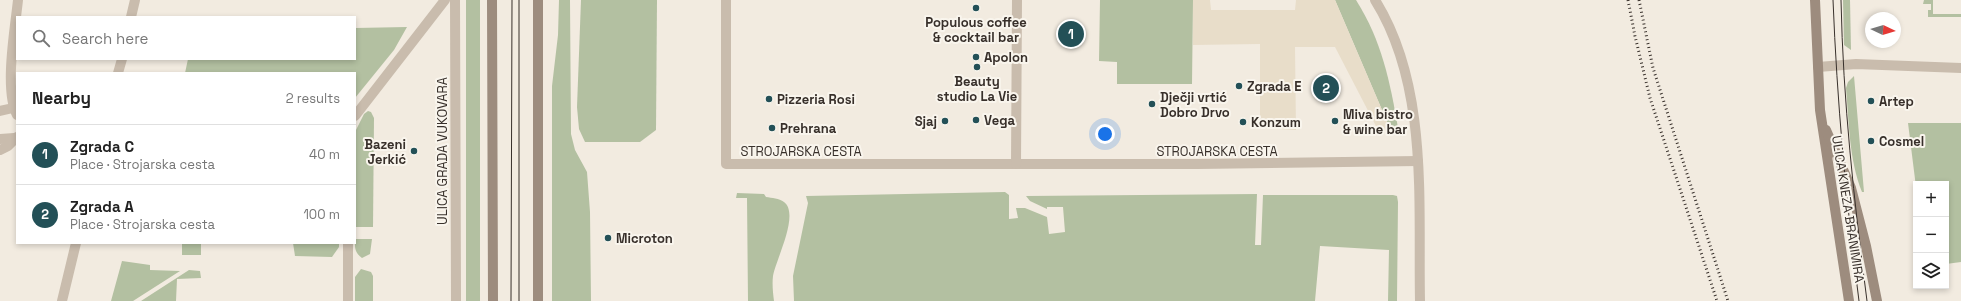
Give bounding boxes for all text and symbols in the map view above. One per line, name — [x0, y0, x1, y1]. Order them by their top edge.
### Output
marker: Populous coffee & cocktail bar — [971, 3, 981, 13]
north arrow — [1865, 12, 1901, 48]
place label: Populous coffee & cocktail bar — [925, 14, 1027, 46]
search box — [16, 16, 356, 60]
pin: 1 — [1058, 19, 1084, 49]
icon: search — [30, 27, 52, 49]
text: Search here — [62, 29, 148, 48]
place label: Apolon — [984, 49, 1028, 66]
marker: Apolon — [971, 52, 981, 62]
marker: Beauty studio La Vie — [972, 62, 982, 72]
place label: Beauty studio La Vie — [937, 73, 1017, 105]
pin: 2 — [1313, 73, 1339, 103]
street label: ULICA GRADA VUKOVARA — [434, 77, 451, 225]
place label: Zgrada E — [1247, 78, 1301, 95]
marker: Zgrada E — [1234, 81, 1244, 91]
text: Nearby — [32, 87, 91, 109]
place label: Dječji vrtić Dobro Drvo — [1160, 89, 1230, 121]
text: 2 results — [286, 90, 340, 107]
place label: Pizzeria Rosi — [777, 91, 855, 108]
place label: Artep — [1879, 93, 1914, 110]
marker: Pizzeria Rosi — [764, 94, 774, 104]
marker: Artep — [1866, 96, 1876, 106]
marker: Dječji vrtić Dobro Drvo — [1147, 99, 1157, 109]
place label: Miva bistro & wine bar — [1343, 106, 1413, 138]
place label: Vega — [984, 112, 1015, 129]
place label: Sjaj — [915, 113, 937, 130]
place label: Konzum — [1251, 114, 1301, 131]
marker: Vega — [971, 115, 981, 125]
marker: Sjaj — [940, 116, 950, 126]
marker: Miva bistro & wine bar — [1330, 116, 1340, 126]
marker: Konzum — [1238, 117, 1248, 127]
place label: Prehrana — [780, 120, 837, 137]
marker: Prehrana — [767, 123, 777, 133]
your location — [1095, 124, 1115, 144]
place label: Cosmel — [1879, 133, 1924, 150]
street label: ULICA KNEZA BRANIMIRA — [1828, 134, 1868, 284]
place label: Bazeni Jerkić — [364, 136, 406, 168]
marker: Cosmel — [1866, 136, 1876, 146]
text: Zgrada C — [70, 137, 134, 156]
street label: STROJARSKA CESTA — [740, 143, 862, 160]
street label: STROJARSKA CESTA — [1156, 143, 1278, 160]
text: 1 — [42, 146, 48, 163]
text: 40 m — [309, 146, 340, 163]
marker: Bazeni Jerkić — [409, 146, 419, 156]
text: Place · Strojarska cesta — [70, 156, 215, 173]
map controls — [1913, 181, 1949, 289]
button: + — [1913, 181, 1949, 217]
text: Zgrada A — [70, 197, 134, 216]
text: 2 — [41, 206, 49, 223]
text: 100 m — [303, 206, 340, 223]
text: Place · Strojarska cesta — [70, 216, 215, 233]
button: − — [1913, 217, 1949, 253]
place label: Microton — [616, 230, 673, 247]
marker: Microton — [603, 233, 613, 243]
button: layers — [1913, 253, 1949, 289]

